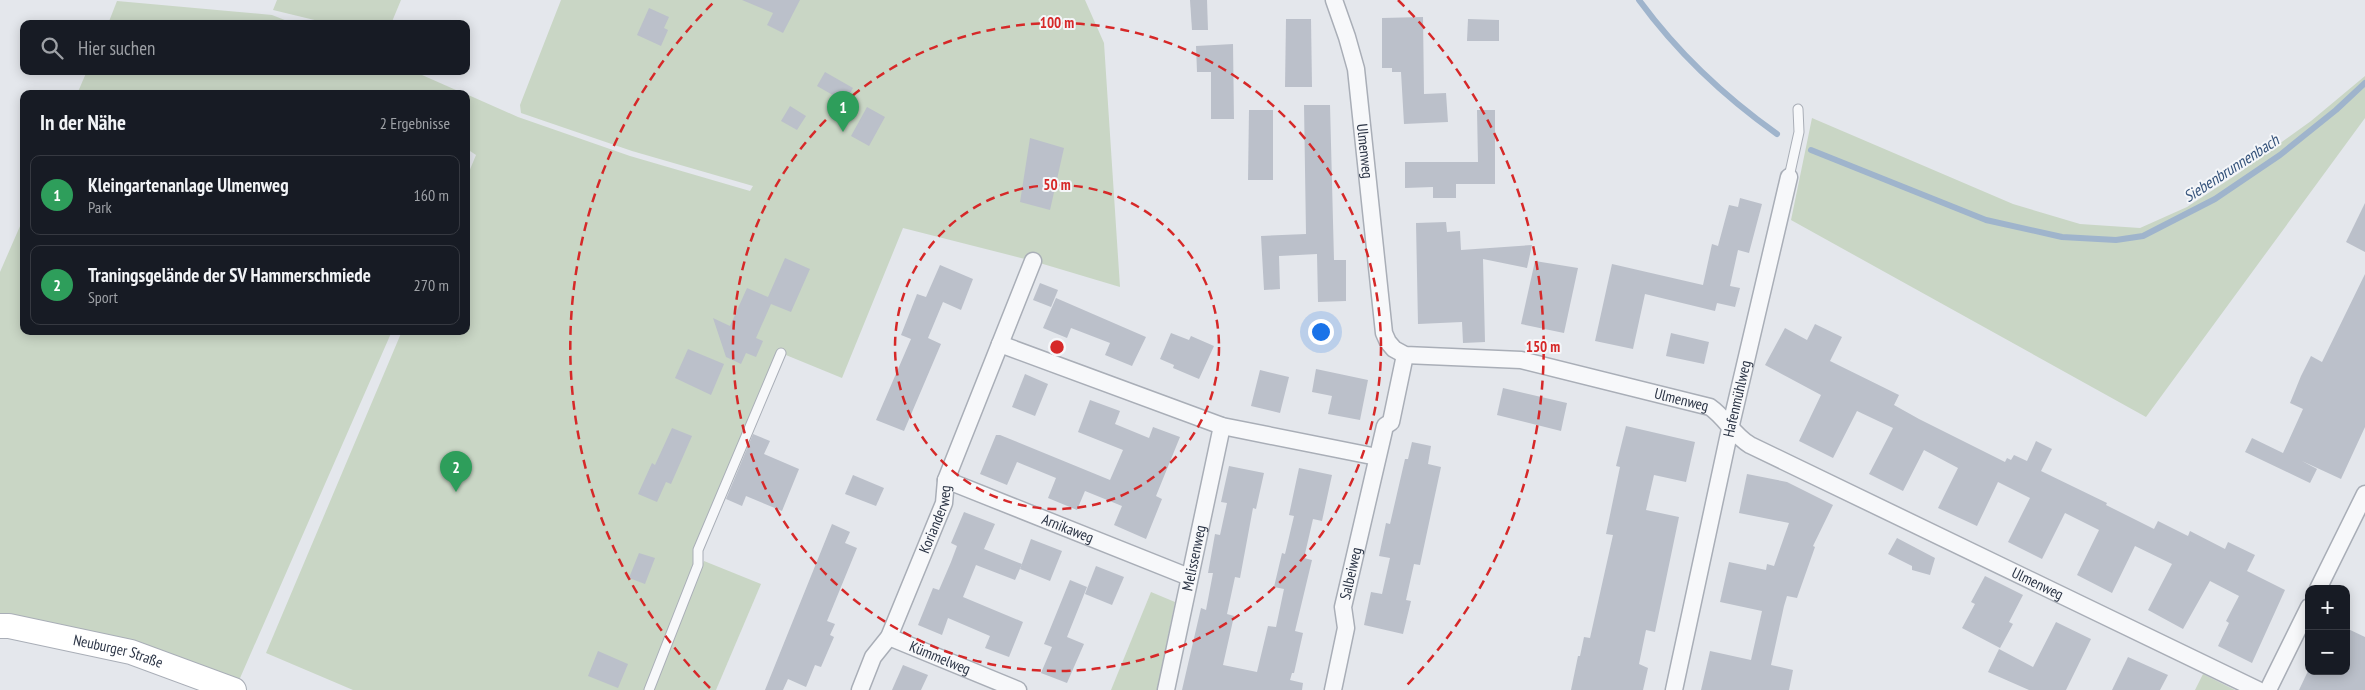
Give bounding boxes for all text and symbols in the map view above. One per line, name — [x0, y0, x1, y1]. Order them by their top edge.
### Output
text: 100 m — [1040, 13, 1074, 32]
search box — [20, 20, 470, 75]
icon: search — [38, 34, 66, 62]
text: Hier suchen — [78, 36, 155, 60]
pin: 1 — [827, 91, 859, 132]
text: In der Nähe — [40, 109, 126, 136]
text: 2 Ergebnisse — [380, 113, 450, 133]
street label: Ulmenweg — [1353, 123, 1378, 179]
water label: Siebenbrunnenbach — [2180, 129, 2283, 206]
text: Kleingartenanlage Ulmenweg — [88, 173, 289, 197]
text: 50 m — [1043, 175, 1071, 194]
text: 1 — [53, 185, 61, 205]
text: 160 m — [414, 185, 449, 205]
text: Park — [88, 197, 112, 217]
text: Traningsgelände der SV Hammerschmiede — [88, 263, 371, 287]
text: 2 — [53, 275, 61, 295]
text: 270 m — [414, 275, 449, 295]
text: Sport — [88, 287, 118, 307]
your location — [1308, 319, 1334, 345]
text: 150 m — [1526, 337, 1560, 356]
centre of rings — [1048, 338, 1066, 356]
street label: Hafenmühlweg — [1719, 358, 1755, 439]
street label: Ulmenweg — [1653, 384, 1711, 415]
pin: 2 — [440, 451, 472, 492]
street label: Korianderweg — [914, 484, 955, 556]
street label: Arnikaweg — [1039, 509, 1097, 547]
street label: Melissenweg — [1177, 523, 1210, 592]
street label: Salbeiweg — [1335, 545, 1366, 601]
street label: Ulmenweg — [2009, 563, 2067, 604]
map controls — [2305, 585, 2350, 675]
button: + — [2305, 585, 2350, 630]
street label: Neuburger Straße — [72, 630, 166, 672]
button: − — [2305, 630, 2350, 675]
street label: Kümmelweg — [907, 636, 973, 678]

